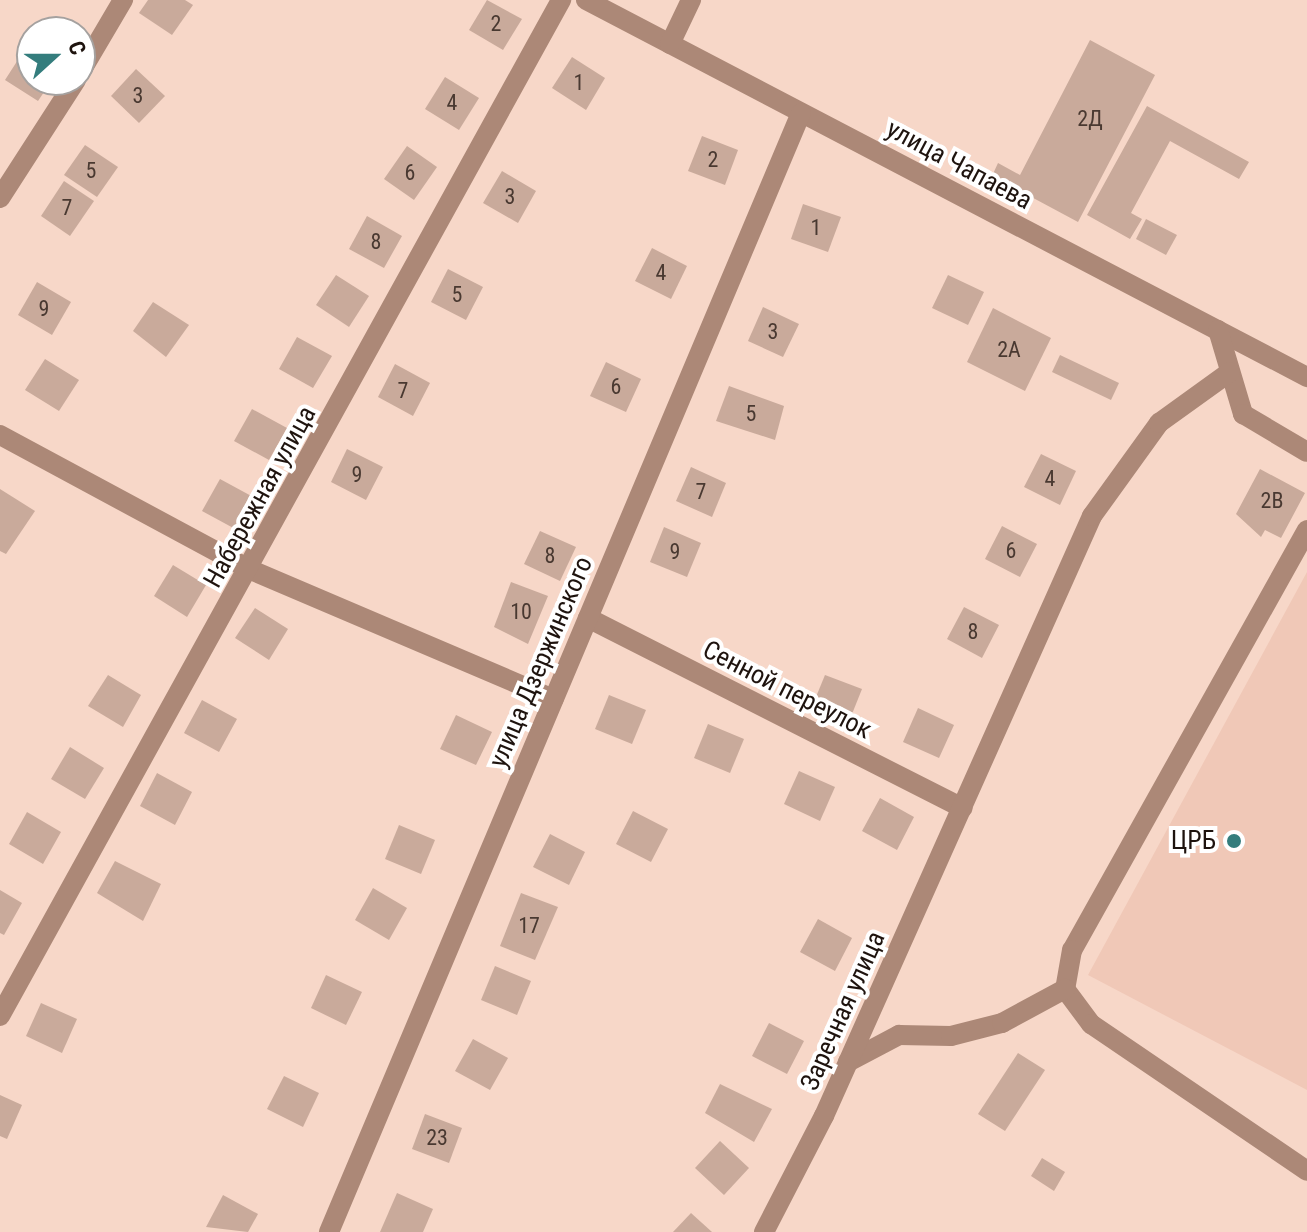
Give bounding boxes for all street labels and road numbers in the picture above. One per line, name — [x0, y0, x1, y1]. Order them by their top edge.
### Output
street label: улица Чапаева — [881, 114, 1037, 216]
street label: Набережная улица — [197, 401, 323, 593]
street label: улица Дзержинского — [483, 552, 599, 772]
street label: Сенной переулок — [697, 634, 877, 746]
street label: Заречная улица — [794, 927, 892, 1095]

